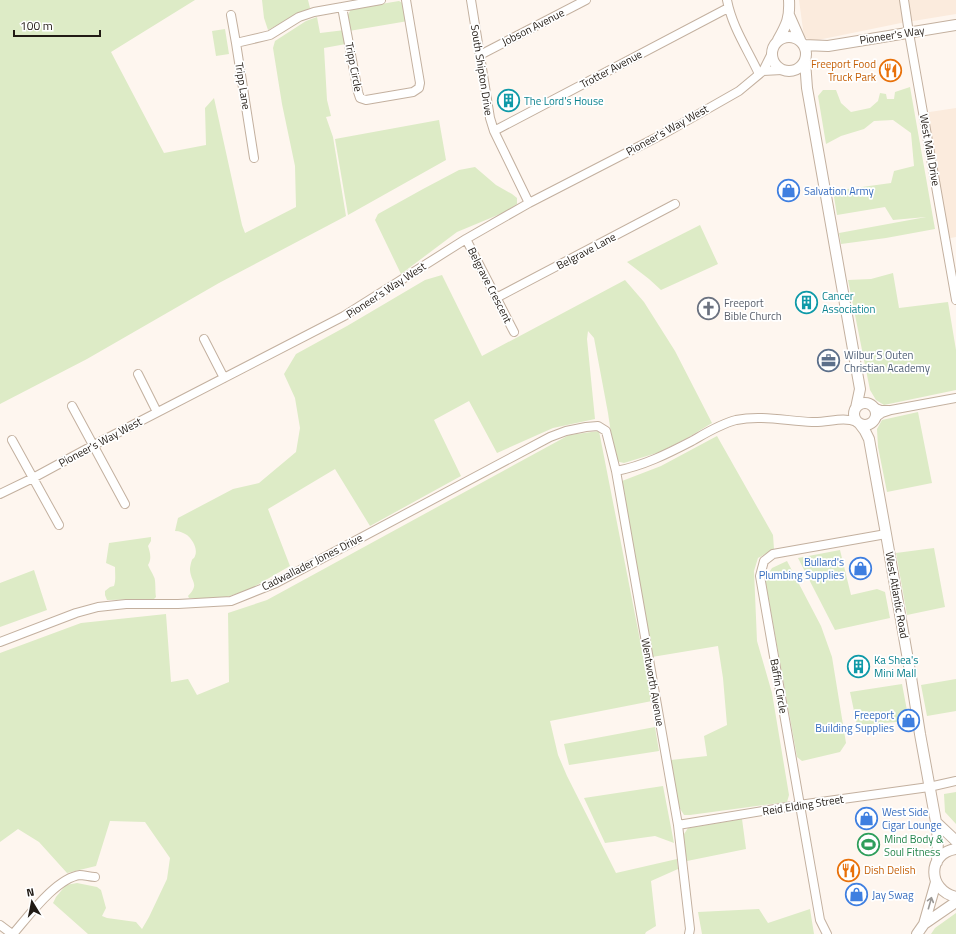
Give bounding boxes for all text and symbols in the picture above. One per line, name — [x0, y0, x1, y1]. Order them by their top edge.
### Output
street label: Jobson Avenue — [499, 4, 567, 50]
scale bar — [14, 12, 100, 38]
text: 100 m — [20, 16, 53, 35]
street label: Pioneer's Way — [858, 22, 926, 48]
street label: South Shipton Drive — [467, 23, 497, 117]
street label: Tripp Circle — [341, 41, 367, 94]
street label: Trotter Avenue — [577, 46, 645, 92]
place label: Freeport Food Truck Park — [811, 56, 877, 85]
restaurant icon: Freeport Food Truck Park — [878, 57, 904, 83]
street label: Tripp Lane — [231, 61, 255, 111]
building icon: The Lord's House — [495, 88, 521, 114]
place label: The Lord's House — [524, 93, 604, 109]
street label: Pioneer's Way West — [623, 101, 711, 159]
street label: West Mall Drive — [916, 113, 944, 188]
shop icon: Salvation Army — [776, 178, 802, 204]
place label: Salvation Army — [804, 183, 875, 199]
street label: Belgrave Lane — [553, 228, 619, 273]
street label: Belgrave Crescent — [464, 244, 516, 326]
street label: Pioneer's Way West — [343, 258, 429, 322]
place label: Cancer Association — [822, 288, 875, 317]
building icon: Cancer Association — [793, 289, 819, 315]
place label: Freeport Bible Church — [724, 295, 782, 324]
church icon: Freeport Bible Church — [695, 296, 721, 322]
place label: Wilbur S Outen Christian Academy — [844, 347, 931, 376]
office icon: Wilbur S Outen Christian Academy — [815, 348, 841, 374]
street label: Pioneer's Way West — [56, 413, 145, 471]
street label: Cadwallader Jones Drive — [259, 529, 366, 594]
street label: West Atlantic Road — [881, 550, 913, 640]
place label: Bullard's Plumbing Supplies — [759, 554, 844, 583]
shop icon: Bullard's Plumbing Supplies — [847, 555, 873, 581]
street label: Wentworth Avenue — [637, 637, 669, 728]
place label: Ka Shea's Mini Mall — [874, 652, 918, 681]
building icon: Ka Shea's Mini Mall — [845, 653, 871, 679]
street label: Baffin Circle — [766, 657, 792, 715]
place label: Freeport Building Supplies — [815, 707, 894, 736]
shop icon: Freeport Building Supplies — [896, 708, 922, 734]
street label: Reid Elding Street — [761, 791, 845, 819]
place label: West Side Cigar Lounge — [882, 804, 942, 833]
shop icon: West Side Cigar Lounge — [853, 805, 879, 831]
place label: Mind Body & Soul Fitness — [884, 831, 944, 860]
sports icon: Mind Body & Soul Fitness — [855, 832, 881, 858]
restaurant icon: Dish Delish — [835, 857, 861, 883]
place label: Dish Delish — [864, 862, 916, 878]
north arrow — [12, 882, 52, 922]
shop icon: Jay Swag — [843, 882, 869, 908]
text: N — [25, 884, 35, 901]
place label: Jay Swag — [872, 887, 914, 903]
one-way arrow — [927, 897, 934, 910]

